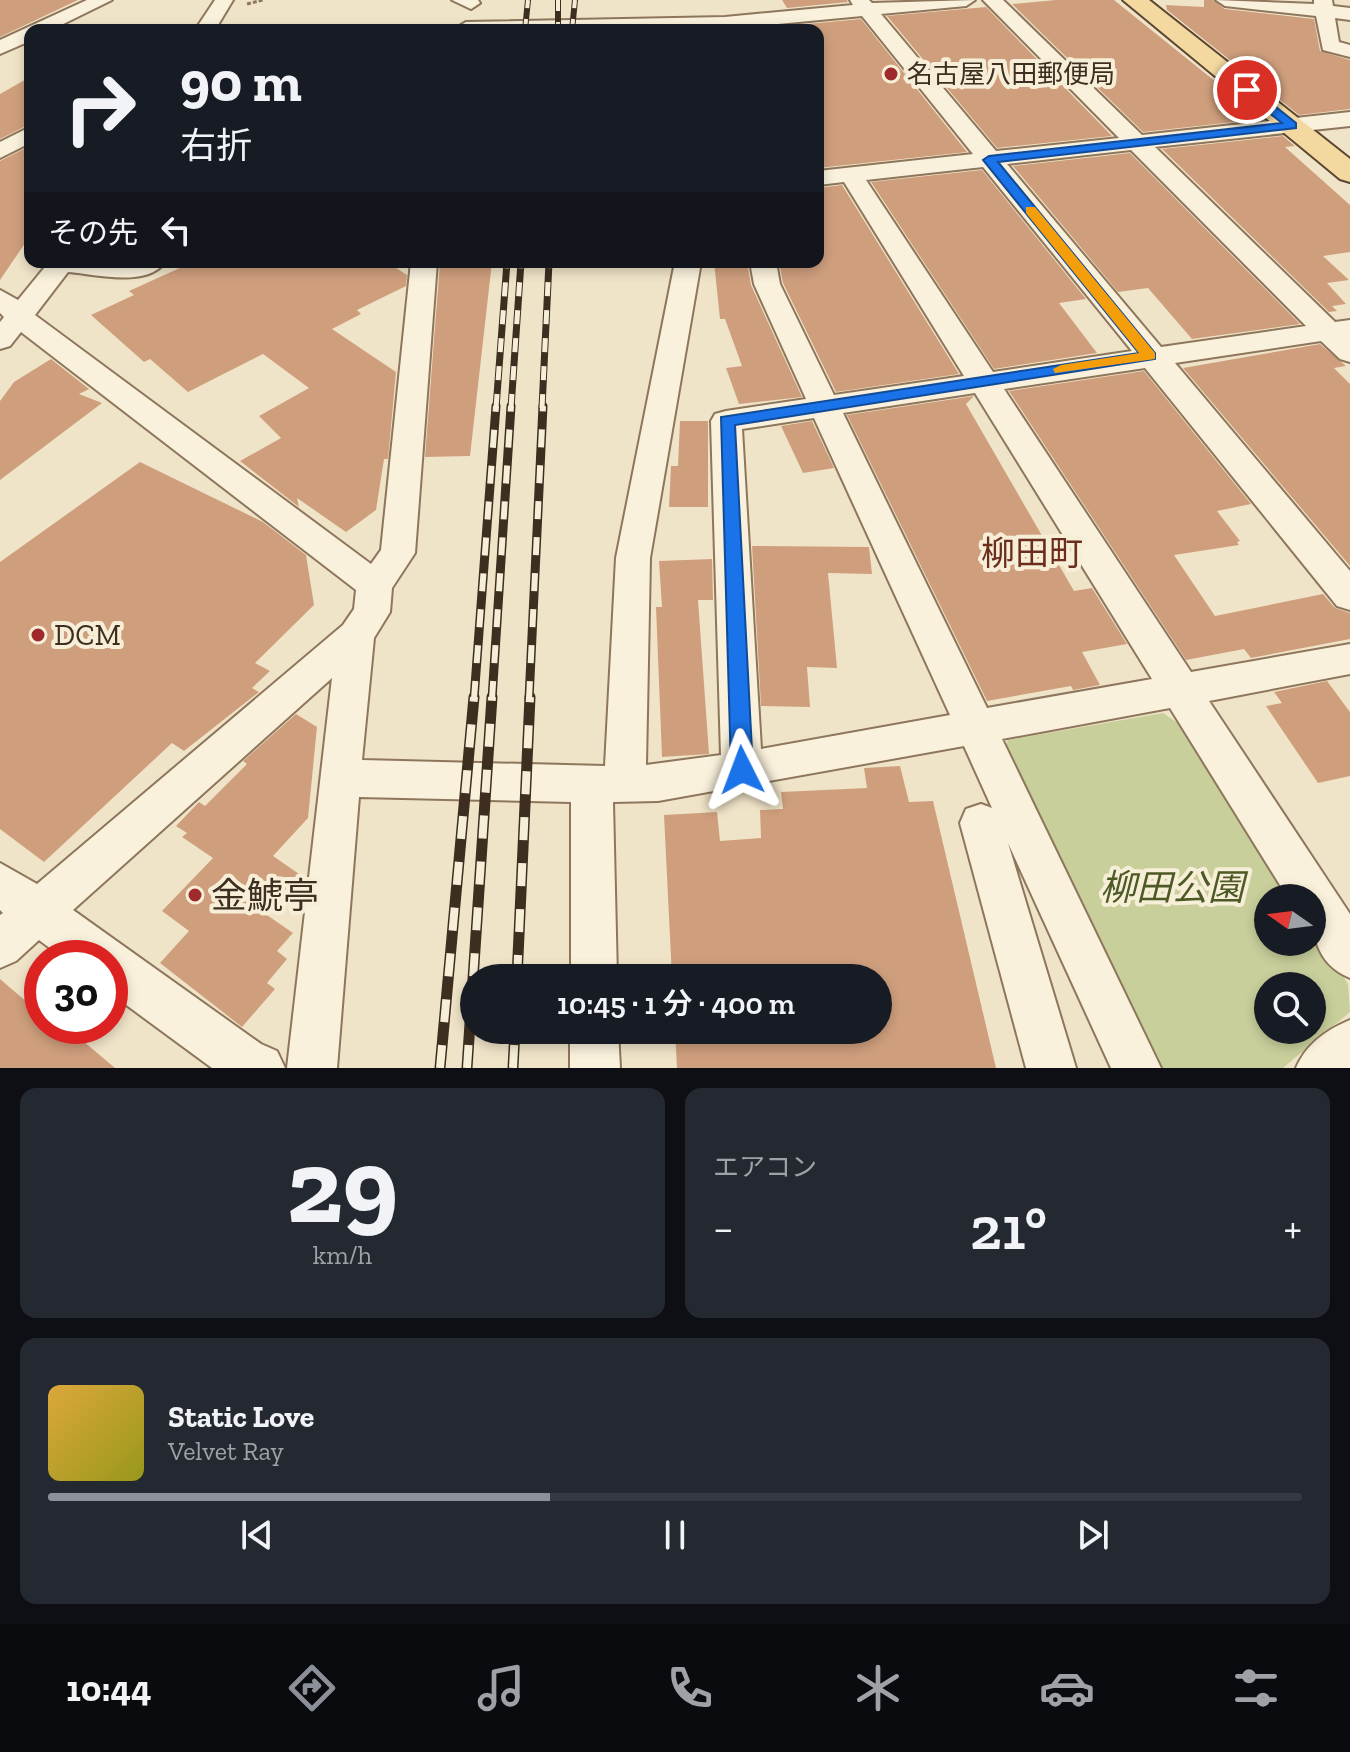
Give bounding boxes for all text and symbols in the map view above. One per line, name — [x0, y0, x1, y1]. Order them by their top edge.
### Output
text: 90 m — [180, 48, 302, 115]
icon: right — [48, 56, 152, 160]
pin — [1213, 56, 1281, 124]
place label: 名古屋八田郵便局 — [907, 58, 1115, 90]
marker: 名古屋八田郵便局 — [882, 65, 900, 83]
icon: arrive — [1225, 68, 1269, 112]
text: 右折 — [180, 124, 252, 167]
icon: left — [154, 208, 198, 252]
text: その先 — [48, 215, 138, 251]
district label: 柳田町 — [981, 533, 1083, 574]
place label: DCM — [54, 617, 121, 653]
marker: DCM — [29, 626, 47, 644]
position arrow — [700, 728, 784, 812]
park label: 柳田公園 — [1100, 866, 1249, 909]
place label: 金鯱亭 — [211, 874, 319, 917]
north arrow — [1254, 884, 1326, 956]
map controls — [1254, 884, 1326, 1044]
marker: 金鯱亭 — [186, 886, 204, 904]
speed limit sign: 30 — [24, 940, 128, 1044]
button: search — [1254, 972, 1326, 1044]
text: 10:45 · 1 分 · 400 m — [557, 986, 795, 1022]
text: 29 — [287, 1124, 398, 1249]
text: エアコン — [713, 1151, 817, 1183]
text: 21° — [970, 1192, 1047, 1264]
text: − — [713, 1201, 734, 1254]
text: + — [1283, 1201, 1302, 1254]
text: km/h — [313, 1239, 372, 1271]
text: Static Love — [168, 1399, 314, 1435]
text: Velvet Ray — [168, 1435, 284, 1467]
icon: previous — [235, 1513, 279, 1557]
icon: pause — [653, 1513, 697, 1557]
icon: next — [1071, 1513, 1115, 1557]
icon: directions — [284, 1660, 340, 1716]
icon: music — [473, 1660, 529, 1716]
icon: phone — [662, 1660, 718, 1716]
icon: climate — [850, 1660, 906, 1716]
icon: car — [1039, 1660, 1095, 1716]
icon: filters — [1228, 1660, 1284, 1716]
text: 10:44 — [66, 1667, 152, 1710]

